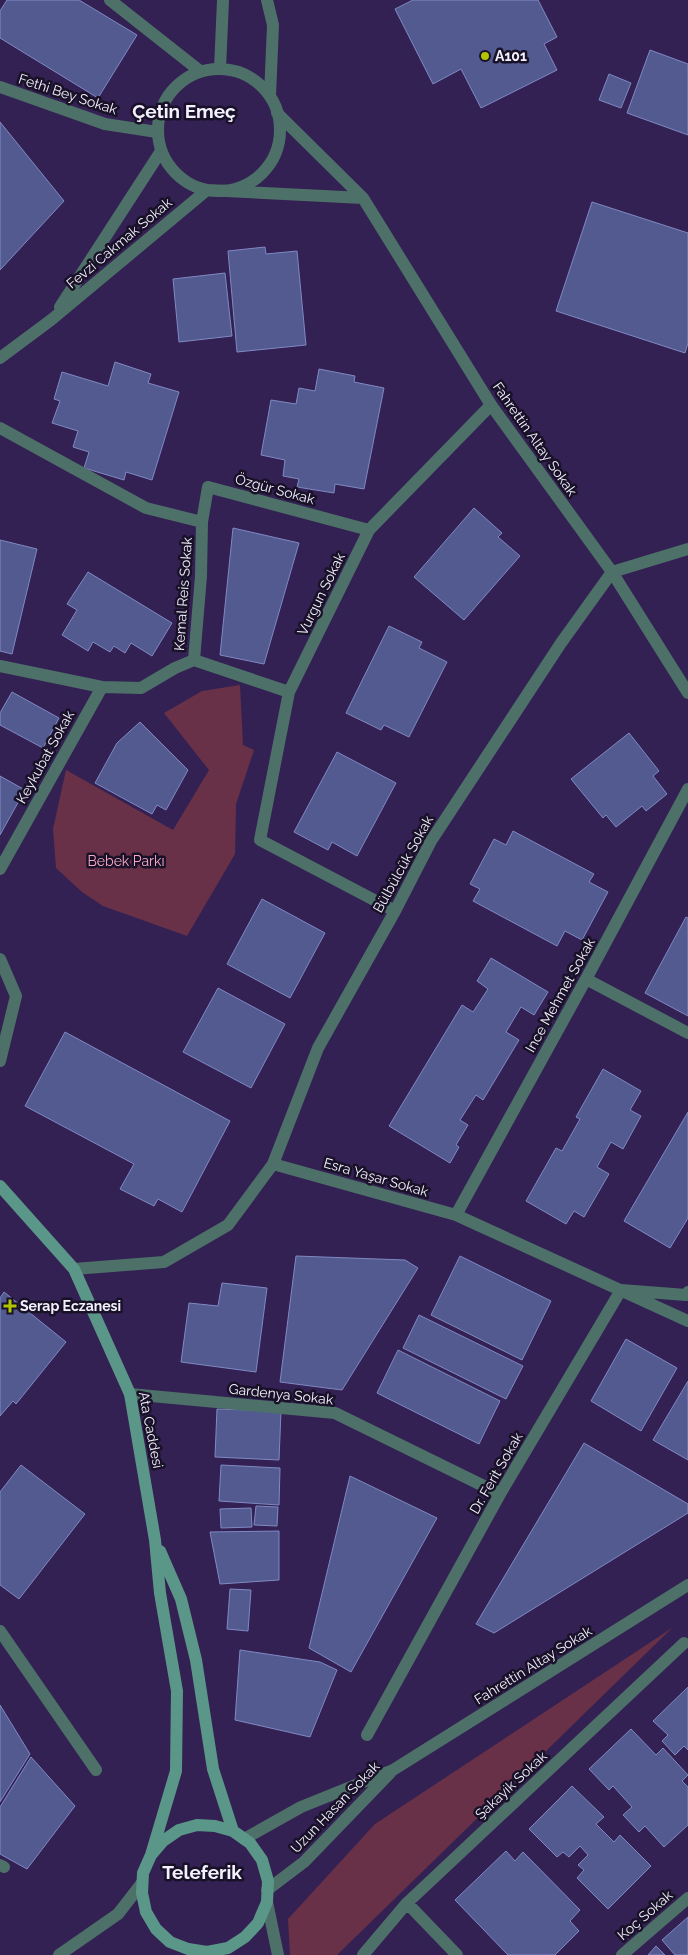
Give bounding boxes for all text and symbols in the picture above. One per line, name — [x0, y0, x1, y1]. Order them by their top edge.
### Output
place label: A101 — [495, 48, 527, 64]
marker: A101 — [479, 50, 491, 62]
street label: Fethi Bey Sokak — [17, 71, 120, 118]
district label: Çetin Emeç — [132, 100, 236, 122]
street label: Fevzi Cakmak Sokak — [63, 194, 175, 292]
street label: Fahrettin Altay Sokak — [490, 379, 581, 499]
street label: Özgür Sokak — [233, 469, 318, 507]
street label: Kemal Reis Sokak — [171, 536, 195, 651]
street label: Vurgun Sokak — [294, 550, 348, 638]
street label: Keykubat Sokak — [13, 707, 77, 806]
street label: Bülbülcük Sokak — [370, 812, 437, 915]
park label: Bebek Parkı — [87, 853, 165, 869]
street label: Ince Mehmet Sokak — [522, 935, 598, 1055]
street label: Esra Yaşar Sokak — [322, 1154, 431, 1200]
place label: Serap Eczanesi — [20, 1298, 121, 1314]
marker: Serap Eczanesi — [4, 1300, 16, 1312]
street label: Gardenya Sokak — [228, 1381, 335, 1408]
street label: Ata Caddesi — [136, 1390, 166, 1470]
street label: Dr. Ferit Sokak — [466, 1429, 526, 1517]
street label: Fahrettin Altay Sokak — [471, 1622, 595, 1708]
street label: Şakayik Sokak — [472, 1747, 550, 1822]
street label: Uzun Hasan Sokak — [287, 1758, 383, 1856]
district label: Teleferik — [162, 1861, 242, 1883]
street label: Koç Sokak — [614, 1886, 676, 1943]

